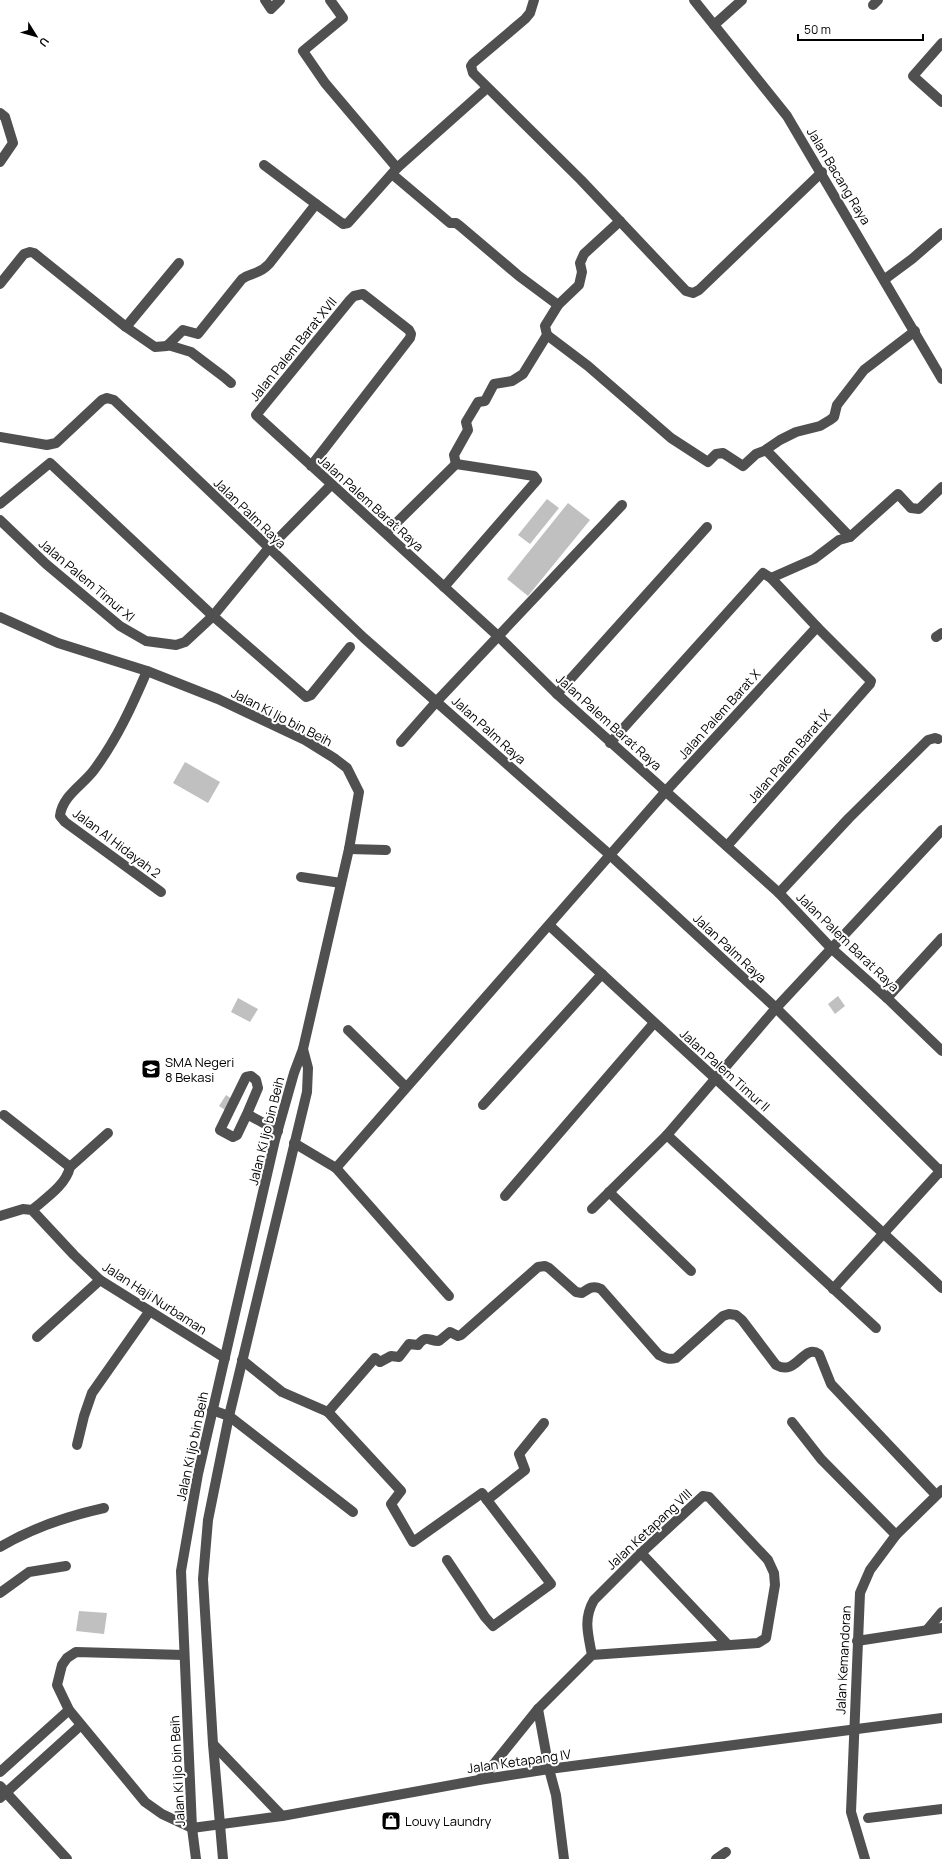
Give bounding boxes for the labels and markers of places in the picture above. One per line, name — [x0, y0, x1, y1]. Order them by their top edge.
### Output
place label: SMA Negeri 8 Bekasi — [165, 1053, 234, 1086]
school or university icon: SMA Negeri 8 Bekasi — [140, 1058, 162, 1080]
shop icon: Louvy Laundry — [380, 1810, 402, 1832]
place label: Louvy Laundry — [405, 1812, 492, 1830]

